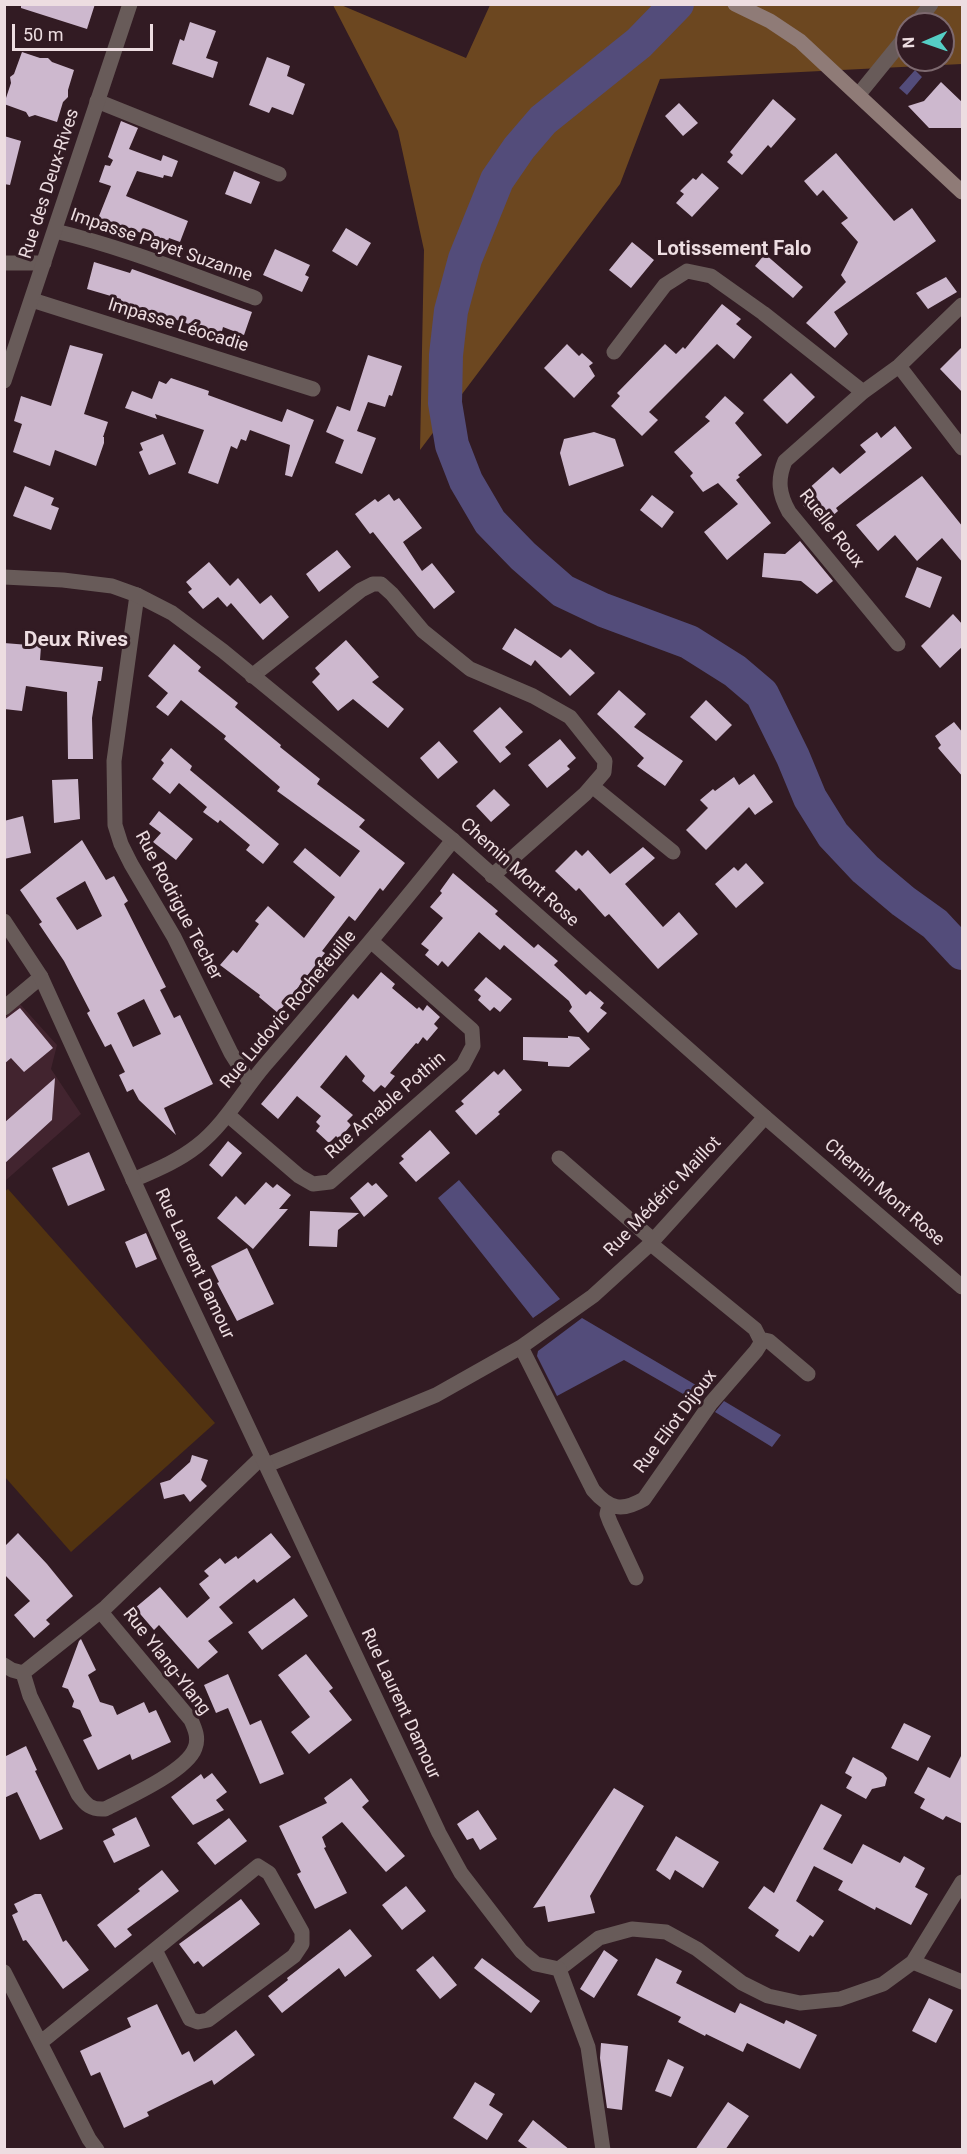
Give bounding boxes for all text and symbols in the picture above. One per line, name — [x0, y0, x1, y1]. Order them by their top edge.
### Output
scale bar — [15, 12, 156, 50]
north arrow — [895, 12, 955, 72]
text: 50 m — [23, 24, 63, 45]
text: N — [899, 37, 918, 49]
street label: Rue des Deux-Rives — [16, 106, 84, 262]
street label: Impasse Payet Suzanne — [67, 205, 255, 287]
district label: Lotissement Falo — [657, 238, 811, 262]
street label: Impasse Léocadie — [105, 294, 251, 358]
street label: Ruelle Roux — [794, 485, 868, 573]
district label: Deux Rives — [24, 628, 128, 654]
street label: Chemin Mont Rose — [455, 814, 583, 932]
street label: Rue Rodrigue Techer — [130, 828, 226, 984]
street label: Rue Ludovic Rochefeuille — [216, 926, 362, 1094]
street label: Rue Amable Pothin — [321, 1048, 451, 1164]
street label: Rue Médéric Maillot — [600, 1132, 726, 1262]
street label: Chemin Mont Rose — [819, 1135, 949, 1251]
street label: Rue Laurent Damour — [150, 1185, 238, 1343]
street label: Rue Eliot Dijoux — [630, 1366, 722, 1478]
street label: Rue Ylang-Ylang — [117, 1604, 215, 1720]
street label: Rue Laurent Damour — [356, 1625, 444, 1783]

